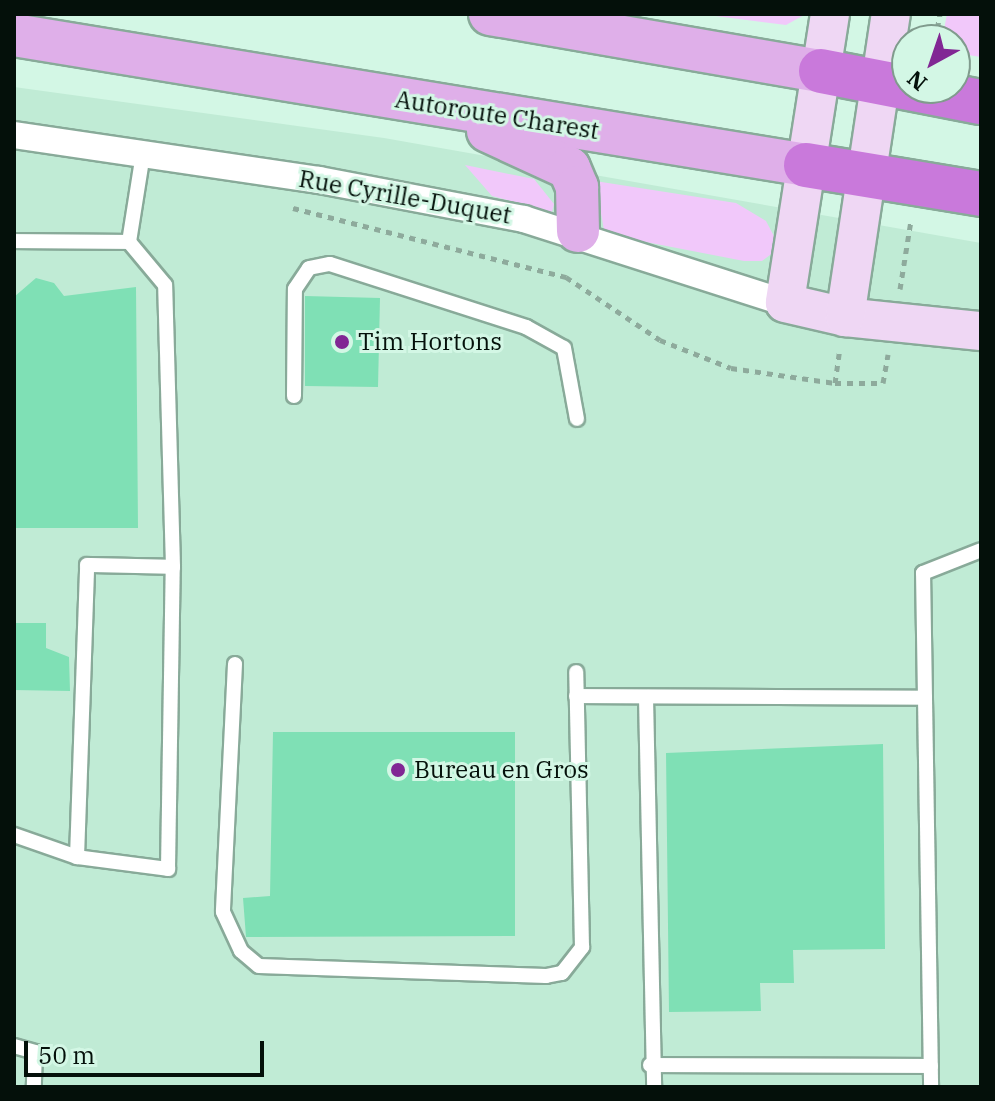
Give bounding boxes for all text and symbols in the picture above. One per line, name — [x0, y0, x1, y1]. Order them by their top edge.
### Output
north arrow — [891, 24, 971, 104]
text: N — [901, 65, 933, 98]
street label: Autoroute Charest — [393, 85, 601, 145]
street label: Rue Cyrille-Duquet — [297, 164, 513, 230]
place label: Tim Hortons — [358, 328, 502, 356]
marker: Tim Hortons — [333, 333, 351, 351]
place label: Bureau en Gros — [414, 756, 589, 784]
marker: Bureau en Gros — [389, 761, 407, 779]
scale bar — [28, 1025, 268, 1075]
text: 50 m — [38, 1039, 95, 1071]

